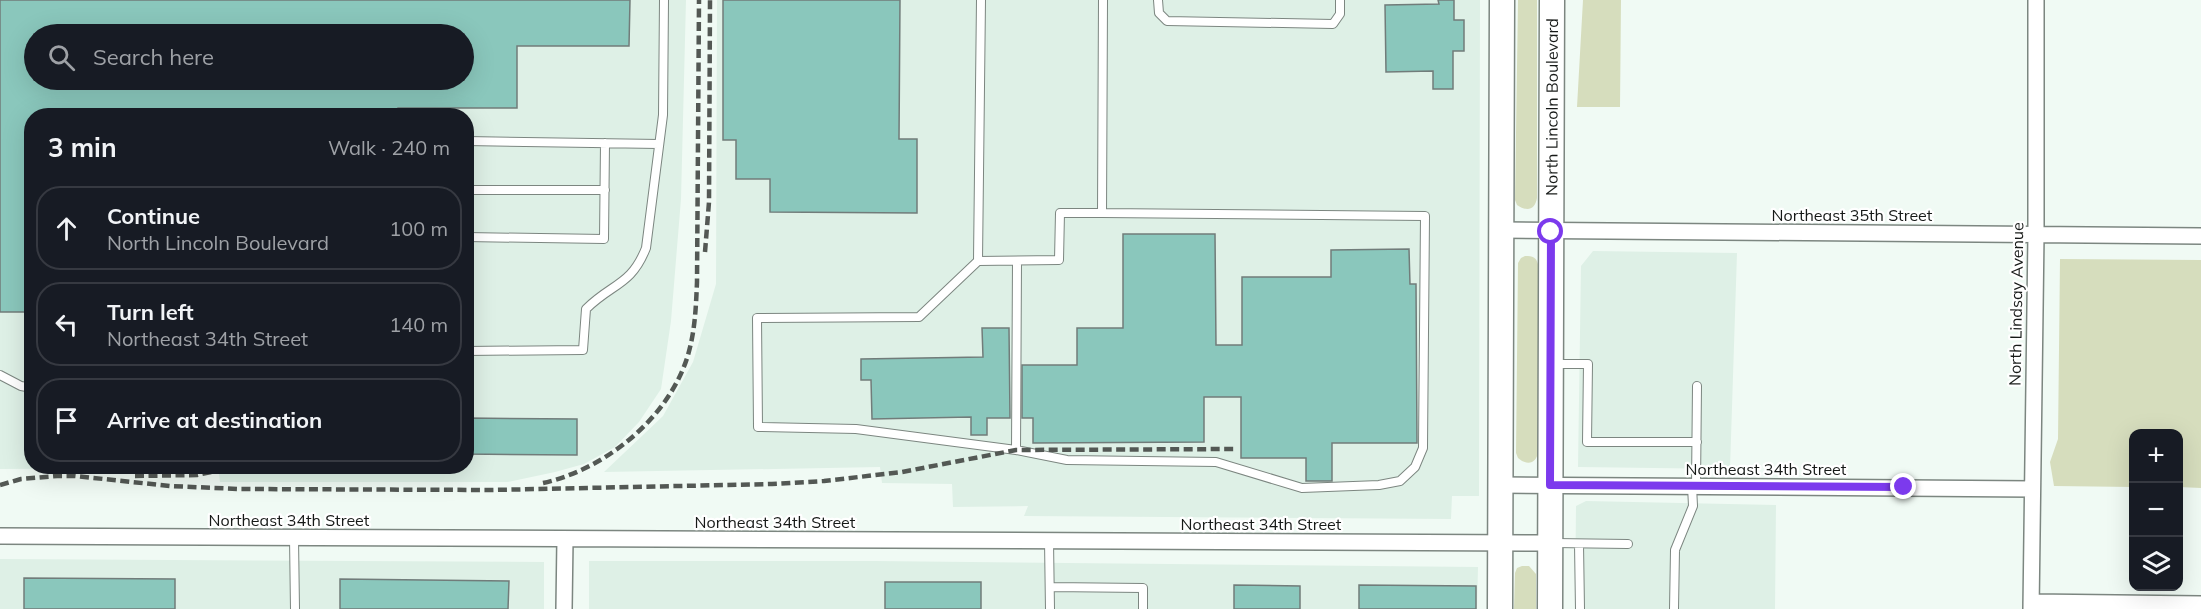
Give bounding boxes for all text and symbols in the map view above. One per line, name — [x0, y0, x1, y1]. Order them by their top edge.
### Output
street label: North Lincoln Boulevard — [1541, 18, 1562, 196]
search box — [24, 24, 474, 90]
icon: search — [45, 41, 78, 74]
text: Search here — [93, 43, 214, 71]
text: 3 min — [48, 131, 117, 164]
text: Walk · 240 m — [328, 135, 450, 160]
text: Continue — [107, 202, 200, 230]
street label: Northeast 35th Street — [1772, 205, 1933, 225]
icon: ahead — [50, 212, 83, 245]
text: 100 m — [389, 216, 448, 241]
route start — [1537, 218, 1563, 244]
street label: North Lindsay Avenue — [2005, 222, 2027, 386]
text: North Lincoln Boulevard — [107, 230, 329, 255]
text: Turn left — [107, 298, 194, 326]
icon: left — [50, 308, 83, 341]
text: 140 m — [389, 312, 448, 337]
text: Northeast 34th Street — [107, 326, 308, 351]
icon: arrive — [50, 404, 83, 437]
text: Arrive at destination — [107, 406, 322, 434]
map controls — [2129, 429, 2183, 591]
button: + — [2129, 429, 2183, 483]
street label: Northeast 34th Street — [1686, 459, 1847, 479]
route end — [1890, 473, 1916, 499]
button: − — [2129, 483, 2183, 537]
street label: Northeast 34th Street — [209, 510, 370, 530]
street label: Northeast 34th Street — [695, 512, 856, 532]
street label: Northeast 34th Street — [1181, 514, 1342, 534]
button: layers — [2129, 537, 2183, 591]

